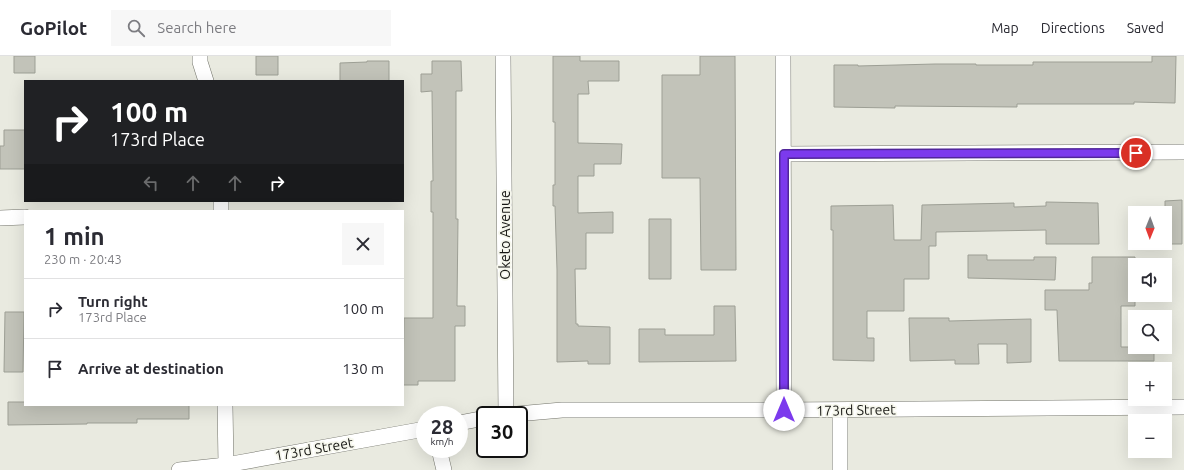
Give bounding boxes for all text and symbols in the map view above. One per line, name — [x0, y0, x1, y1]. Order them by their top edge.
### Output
search box — [111, 10, 391, 46]
text: GoPilot — [20, 17, 87, 39]
icon: search — [125, 17, 147, 39]
text: Search here — [157, 19, 237, 36]
text: Map — [991, 20, 1019, 36]
text: Directions — [1041, 20, 1105, 36]
text: Saved — [1127, 20, 1164, 36]
icon: right — [44, 96, 96, 148]
text: 100 m — [110, 96, 188, 127]
text: 173rd Place — [110, 129, 205, 149]
pin — [1119, 136, 1153, 170]
icon: arrive — [1125, 142, 1147, 164]
icon: left — [140, 172, 162, 194]
icon: ahead — [182, 172, 204, 194]
icon: ahead — [224, 172, 246, 194]
icon: right — [266, 172, 288, 194]
street label: Oketo Avenue — [497, 190, 513, 280]
north arrow — [1128, 206, 1172, 250]
map controls — [1128, 206, 1172, 458]
text: 1 min — [44, 223, 105, 250]
button: close — [342, 223, 384, 265]
text: 230 m · 20:43 — [44, 252, 122, 266]
button: sound — [1128, 258, 1172, 302]
text: Turn right — [78, 293, 148, 310]
icon: right — [44, 298, 66, 320]
text: 100 m — [342, 300, 384, 317]
text: 173rd Place — [78, 310, 147, 324]
button: search — [1128, 310, 1172, 354]
icon: arrive — [44, 358, 66, 380]
text: Arrive at destination — [78, 360, 224, 377]
text: 130 m — [342, 360, 384, 377]
button: + — [1128, 362, 1172, 406]
position arrow — [763, 389, 805, 431]
street label: 173rd Street — [816, 401, 896, 419]
speed limit sign: 30 — [476, 406, 528, 458]
button: − — [1128, 414, 1172, 458]
text: 28 — [431, 415, 453, 438]
street label: 173rd Street — [273, 434, 355, 464]
text: km/h — [430, 436, 454, 447]

